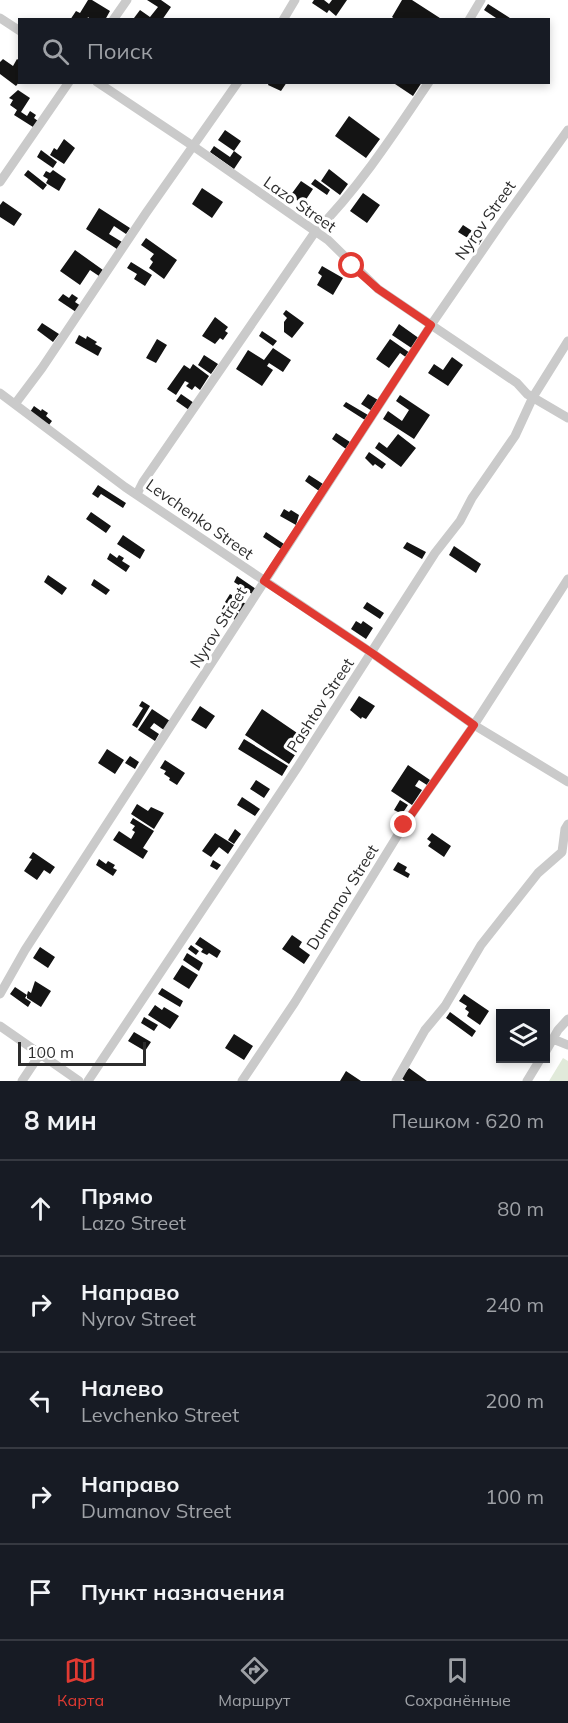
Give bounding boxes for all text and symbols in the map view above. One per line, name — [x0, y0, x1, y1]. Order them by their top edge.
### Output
search box — [18, 18, 550, 84]
icon: search — [39, 35, 72, 68]
text: Поиск — [87, 37, 153, 65]
street label: Lazo Street — [260, 172, 340, 237]
street label: Nyrov Street — [450, 176, 520, 263]
route start — [338, 252, 364, 278]
street label: Levchenko Street — [142, 475, 258, 564]
street label: Nyrov Street — [185, 582, 251, 671]
street label: Pashtov Street — [282, 654, 358, 756]
route end — [390, 811, 416, 837]
street label: Dumanov Street — [302, 840, 383, 953]
map controls — [496, 1009, 550, 1063]
button: layers — [496, 1009, 550, 1063]
scale bar — [18, 1039, 146, 1066]
text: 100 m — [27, 1042, 74, 1062]
text: 8 мин — [24, 1104, 97, 1137]
text: Пешком · 620 m — [392, 1108, 544, 1133]
text: Прямо — [81, 1182, 153, 1210]
icon: ahead — [24, 1192, 57, 1225]
text: 80 m — [497, 1196, 544, 1221]
text: Lazo Street — [81, 1210, 186, 1235]
text: Направо — [81, 1278, 179, 1306]
icon: right — [24, 1288, 57, 1321]
text: 240 m — [485, 1292, 544, 1317]
text: Nyrov Street — [81, 1306, 196, 1331]
text: Налево — [81, 1374, 164, 1402]
icon: left — [24, 1384, 57, 1417]
text: 200 m — [485, 1388, 544, 1413]
text: Levchenko Street — [81, 1402, 239, 1427]
text: Направо — [81, 1470, 179, 1498]
icon: right — [24, 1480, 57, 1513]
text: 100 m — [485, 1484, 544, 1509]
text: Dumanov Street — [81, 1498, 231, 1523]
icon: arrive — [24, 1576, 57, 1609]
text: Пункт назначения — [81, 1578, 285, 1606]
tab: Карта — [57, 1654, 104, 1710]
tab: Маршрут — [218, 1654, 290, 1710]
tab: Сохранённые — [404, 1654, 511, 1710]

